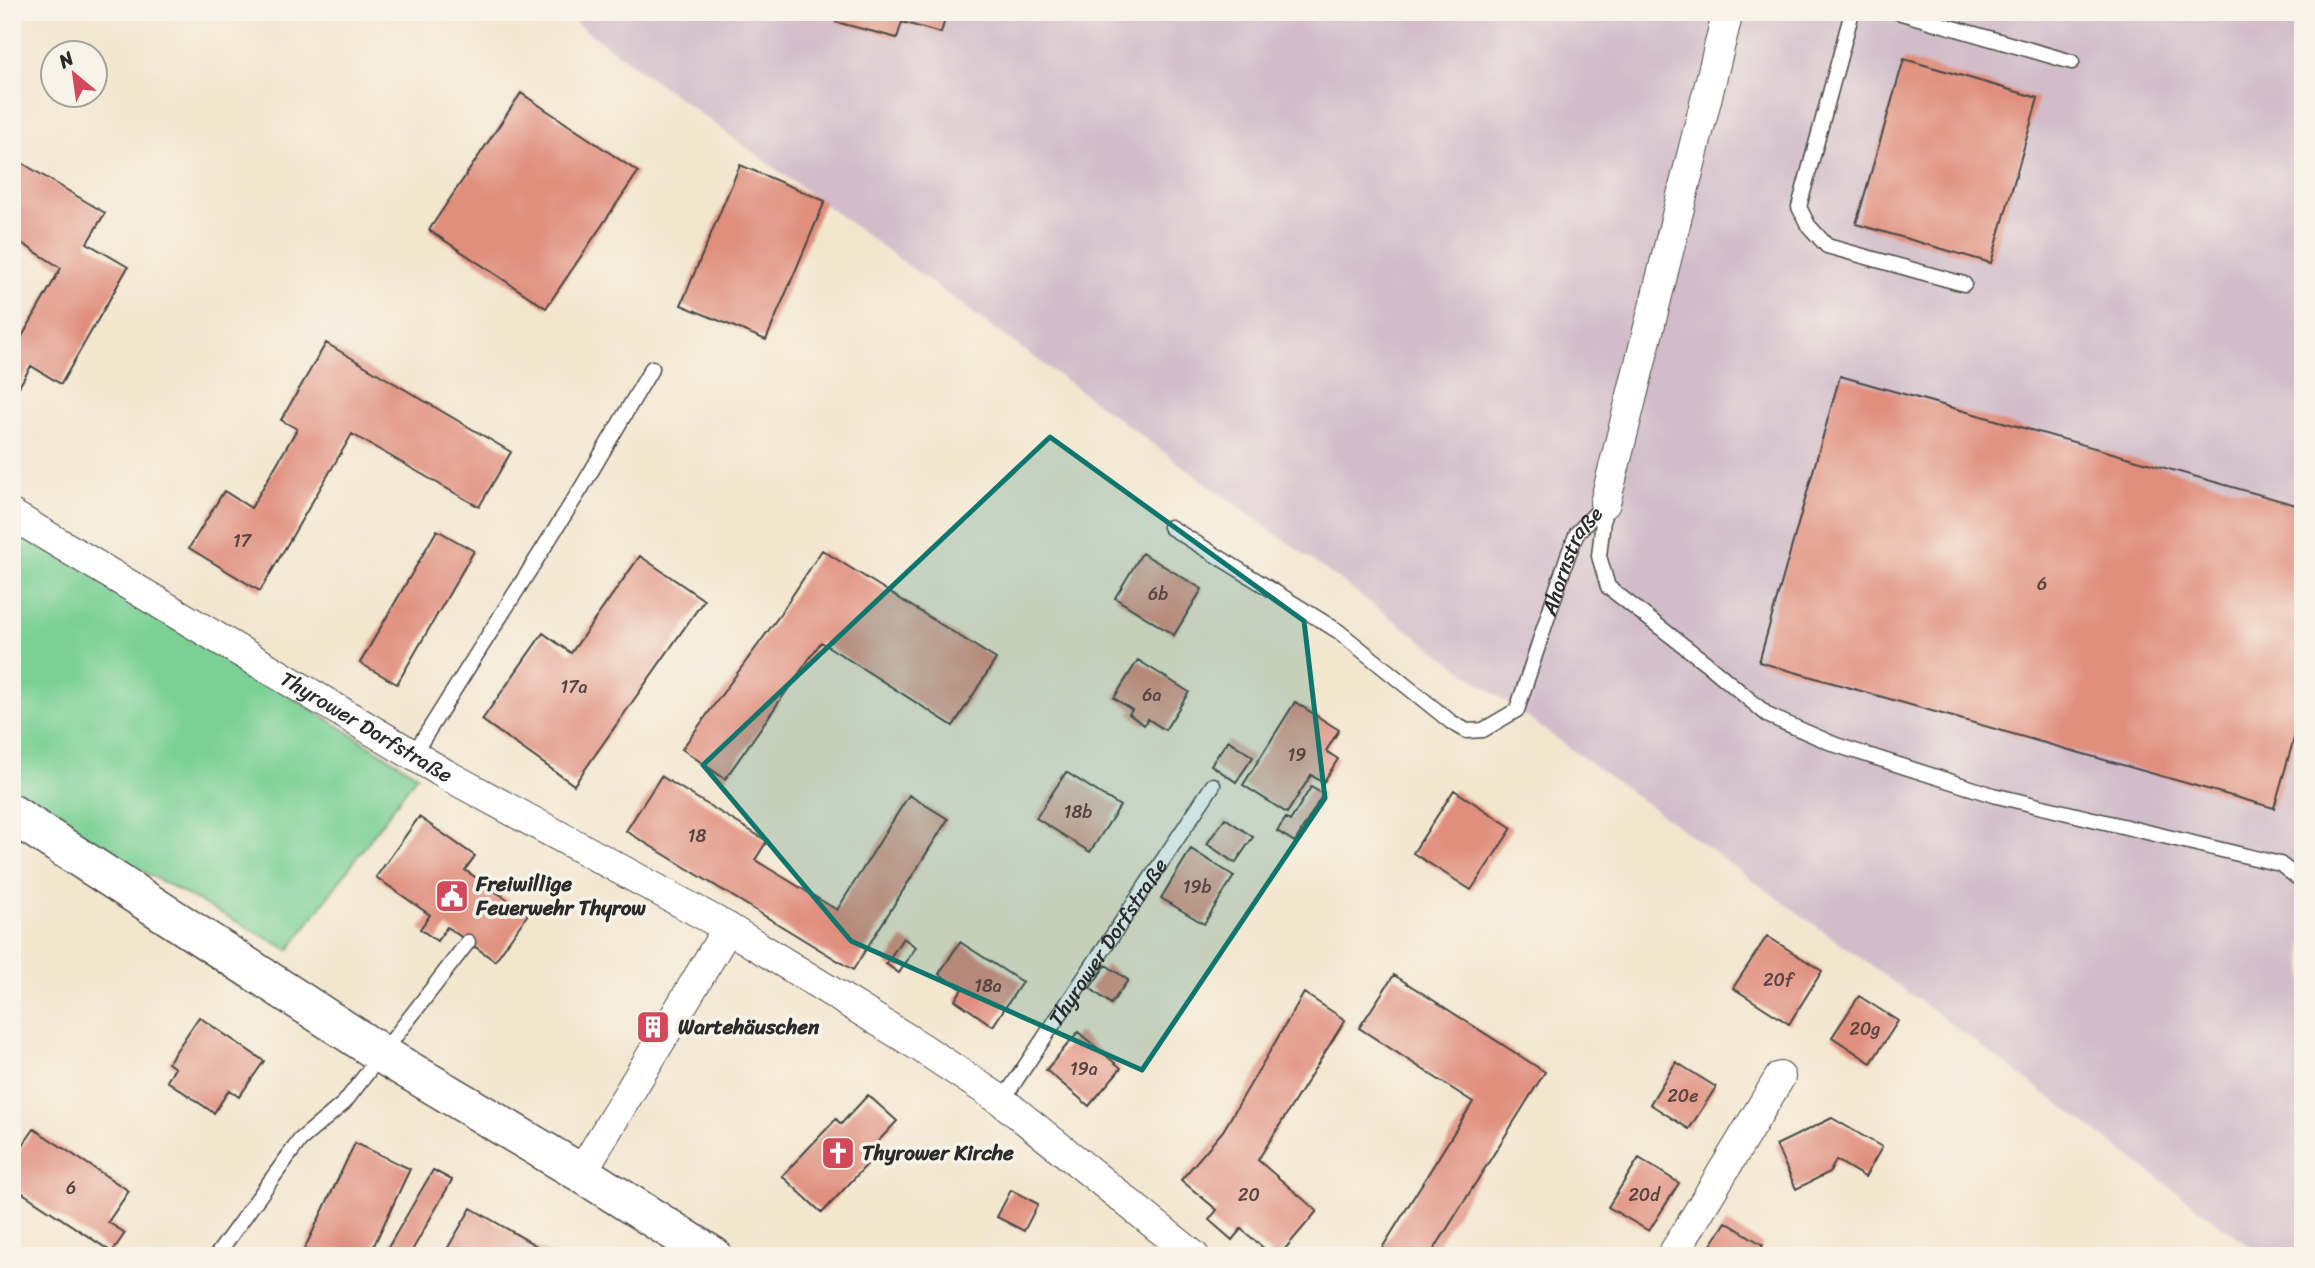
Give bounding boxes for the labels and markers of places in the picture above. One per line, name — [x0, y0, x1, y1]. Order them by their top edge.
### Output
place label: Freiwillige Feuerwehr Thyrow — [475, 865, 646, 927]
public building icon: Freiwillige Feuerwehr Thyrow — [433, 877, 471, 915]
building icon: Wartehäuschen — [634, 1008, 672, 1046]
place label: Wartehäuschen — [678, 1008, 820, 1046]
church icon: Thyrower Kirche — [819, 1134, 857, 1172]
place label: Thyrower Kirche — [862, 1134, 1014, 1172]

